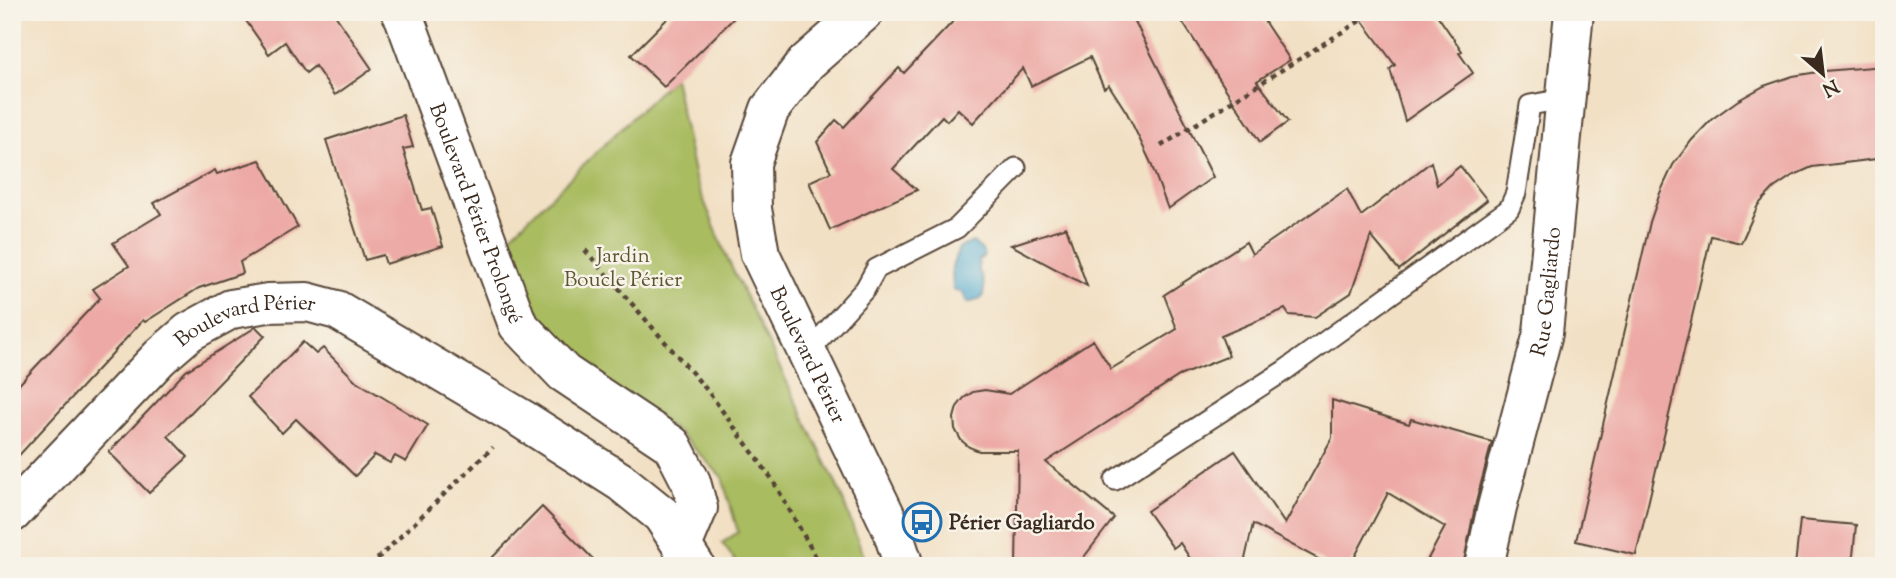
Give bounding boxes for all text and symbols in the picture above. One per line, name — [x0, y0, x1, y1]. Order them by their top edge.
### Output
north arrow — [1787, 38, 1857, 108]
text: N — [1817, 71, 1843, 102]
street label: Boulevard Périer Prolongé — [420, 99, 529, 328]
street label: Rue Gagliardo — [1524, 226, 1570, 360]
park label: Jardin Boucle Périer — [564, 242, 682, 296]
street label: Boulevard Périer — [761, 282, 852, 429]
street label: Boulevard Périer — [169, 289, 319, 355]
bus stop icon: Périer Gagliardo — [901, 501, 943, 543]
place label: Périer Gagliardo — [949, 509, 1095, 539]

